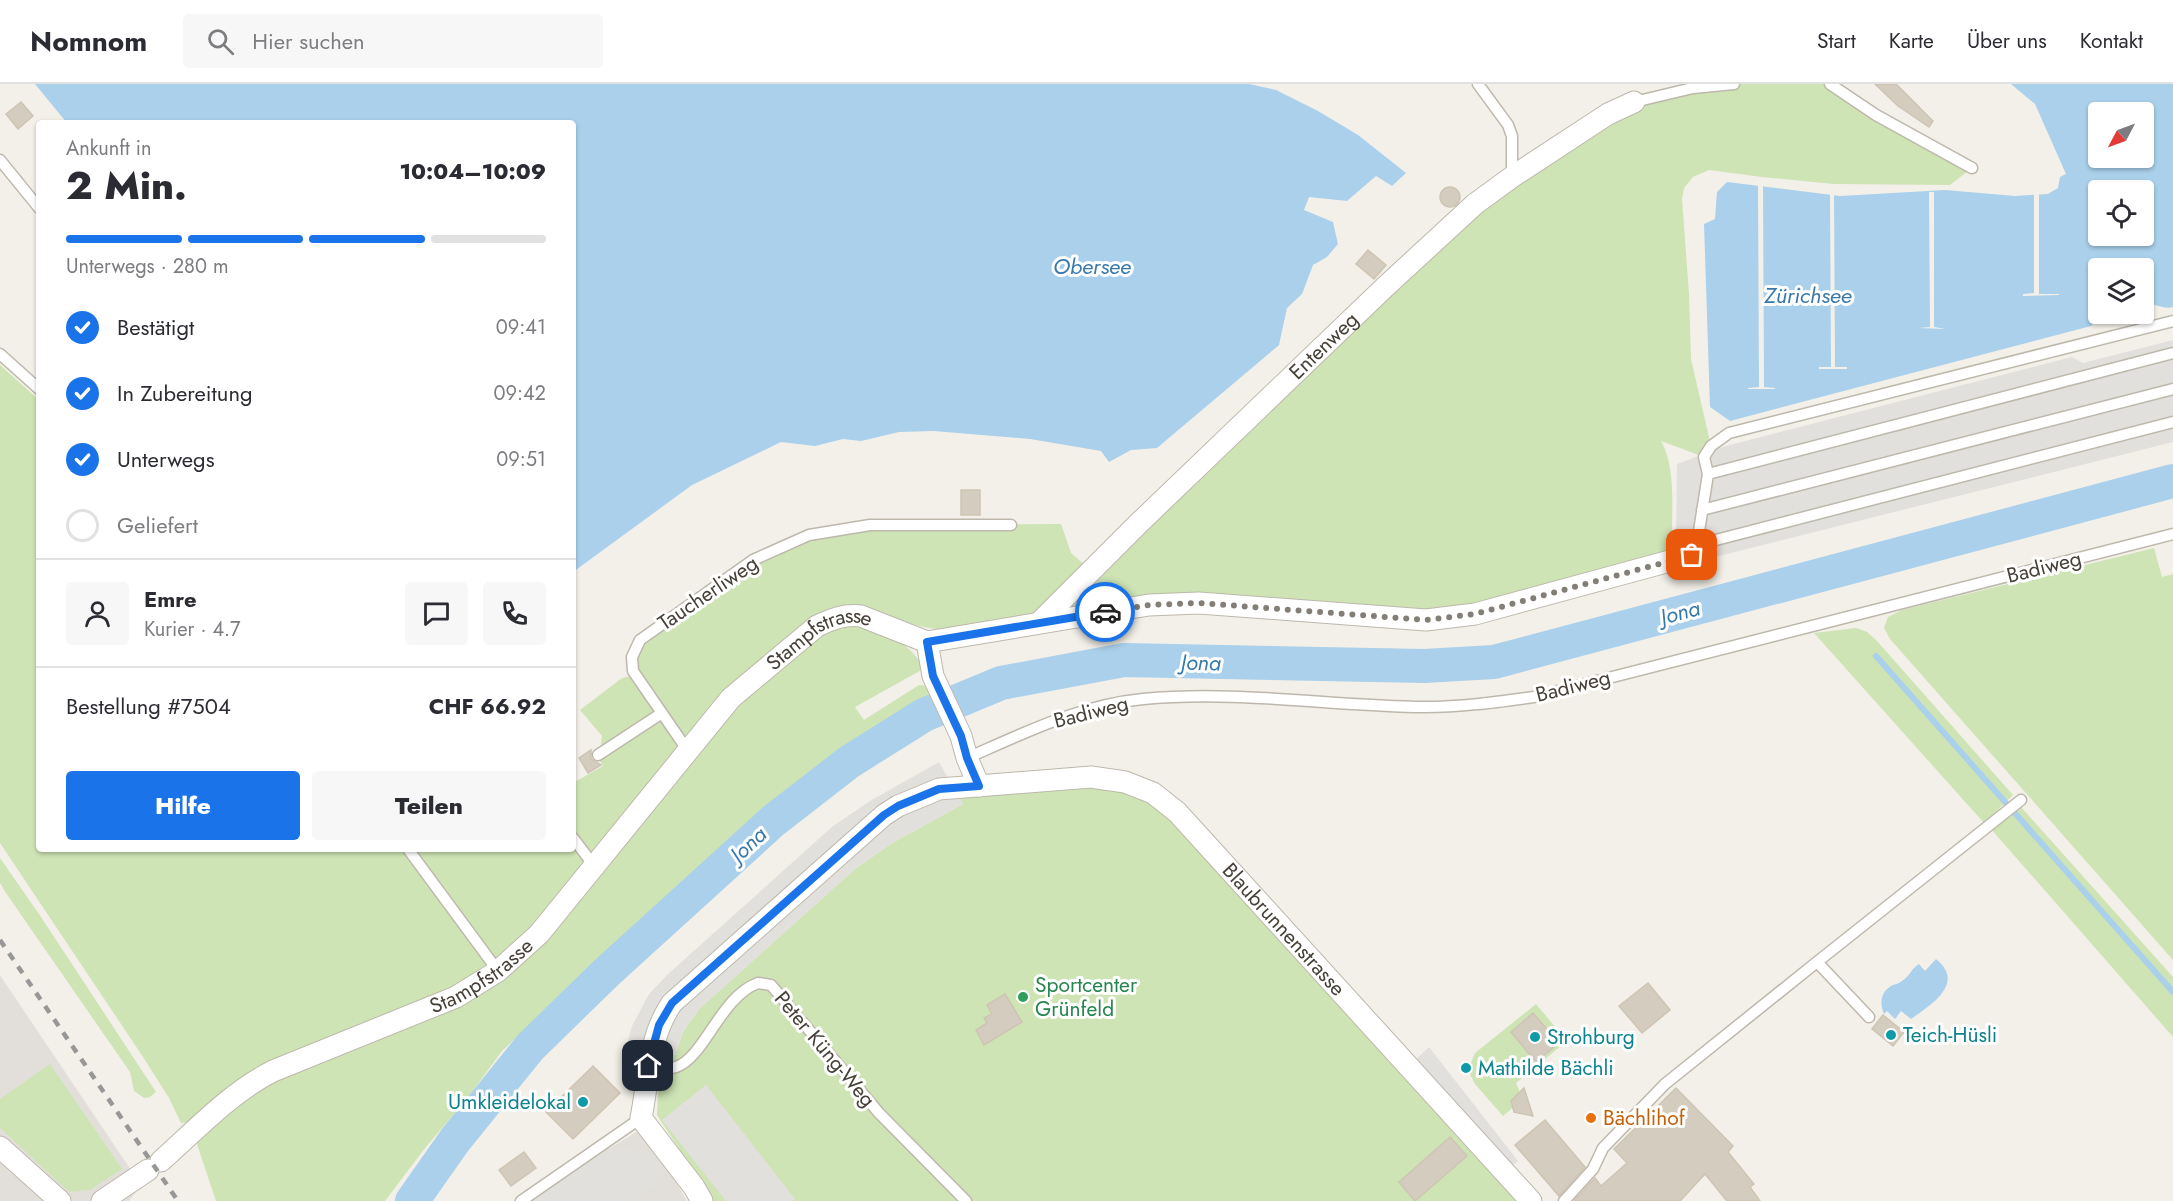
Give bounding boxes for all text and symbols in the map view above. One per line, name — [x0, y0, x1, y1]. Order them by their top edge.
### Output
search box — [183, 14, 603, 68]
text: Nomnom — [30, 21, 147, 62]
icon: search — [204, 25, 237, 58]
text: Hier suchen — [252, 25, 365, 57]
text: Start — [1817, 26, 1856, 56]
text: Karte — [1889, 26, 1934, 56]
text: Über uns — [1967, 26, 2047, 56]
text: Kontakt — [2080, 26, 2143, 56]
north arrow — [2088, 102, 2154, 168]
map controls — [2088, 102, 2154, 324]
text: Ankunft in — [66, 134, 152, 163]
text: 10:04–10:09 — [399, 155, 546, 187]
text: 2 Min. — [66, 157, 187, 214]
button: locate — [2088, 180, 2154, 246]
water label: Obersee — [1053, 250, 1131, 282]
text: Unterwegs · 280 m — [66, 252, 229, 281]
button: layers — [2088, 258, 2154, 324]
water label: Zürichsee — [1763, 279, 1852, 311]
street label: Entenweg — [1282, 305, 1365, 386]
icon: check — [66, 311, 99, 344]
text: Bestätigt — [117, 311, 194, 343]
text: 09:41 — [496, 313, 546, 342]
icon: check — [66, 377, 99, 410]
text: In Zubereitung — [117, 377, 252, 409]
text: 09:42 — [493, 379, 546, 408]
icon: check — [66, 443, 99, 476]
text: Unterwegs — [117, 443, 215, 475]
text: 09:51 — [496, 445, 546, 474]
text: Geliefert — [117, 509, 198, 541]
pin — [1666, 529, 1717, 580]
icon: bag — [1675, 538, 1708, 571]
street label: Badiweg — [2003, 543, 2085, 591]
street label: Taucherliweg — [652, 548, 764, 638]
button: person — [66, 582, 129, 645]
button: chat — [405, 582, 468, 645]
button: phone — [483, 582, 546, 645]
courier — [1075, 582, 1135, 642]
text: Emre — [144, 583, 197, 615]
water label: Jona — [1653, 591, 1704, 634]
icon: car — [1089, 596, 1122, 629]
street label: Stampfstrasse — [760, 600, 877, 678]
text: Kurier · 4.7 — [144, 615, 241, 644]
water label: Jona — [1177, 646, 1221, 678]
street label: Badiweg — [1532, 662, 1614, 710]
street label: Badiweg — [1050, 688, 1132, 736]
text: Bestellung #7504 — [66, 690, 231, 722]
text: CHF 66.92 — [429, 690, 546, 722]
button: Hilfe — [66, 771, 300, 840]
button: Teilen — [312, 771, 546, 840]
water label: Jona — [719, 819, 774, 872]
street label: Blaubrunnenstrasse — [1215, 856, 1352, 1003]
street label: Stampfstrasse — [425, 931, 540, 1021]
place label: Sportcenter Grünfeld — [1035, 970, 1138, 1024]
street label: Peter Küng-Weg — [767, 984, 883, 1114]
marker: Sportcenter Grünfeld — [1016, 990, 1030, 1004]
place label: Teich-Hüsli — [1903, 1020, 1997, 1050]
place label: Strohburg — [1547, 1022, 1635, 1052]
marker: Teich-Hüsli — [1884, 1028, 1898, 1042]
marker: Strohburg — [1528, 1030, 1542, 1044]
pin — [622, 1040, 673, 1091]
icon: home — [631, 1049, 664, 1082]
place label: Mathilde Bächli — [1478, 1053, 1614, 1083]
marker: Mathilde Bächli — [1459, 1061, 1473, 1075]
place label: Umkleidelokal — [448, 1087, 571, 1117]
marker: Umkleidelokal — [576, 1095, 590, 1109]
place label: Bächlihof — [1603, 1103, 1686, 1133]
marker: Bächlihof — [1584, 1111, 1598, 1125]

